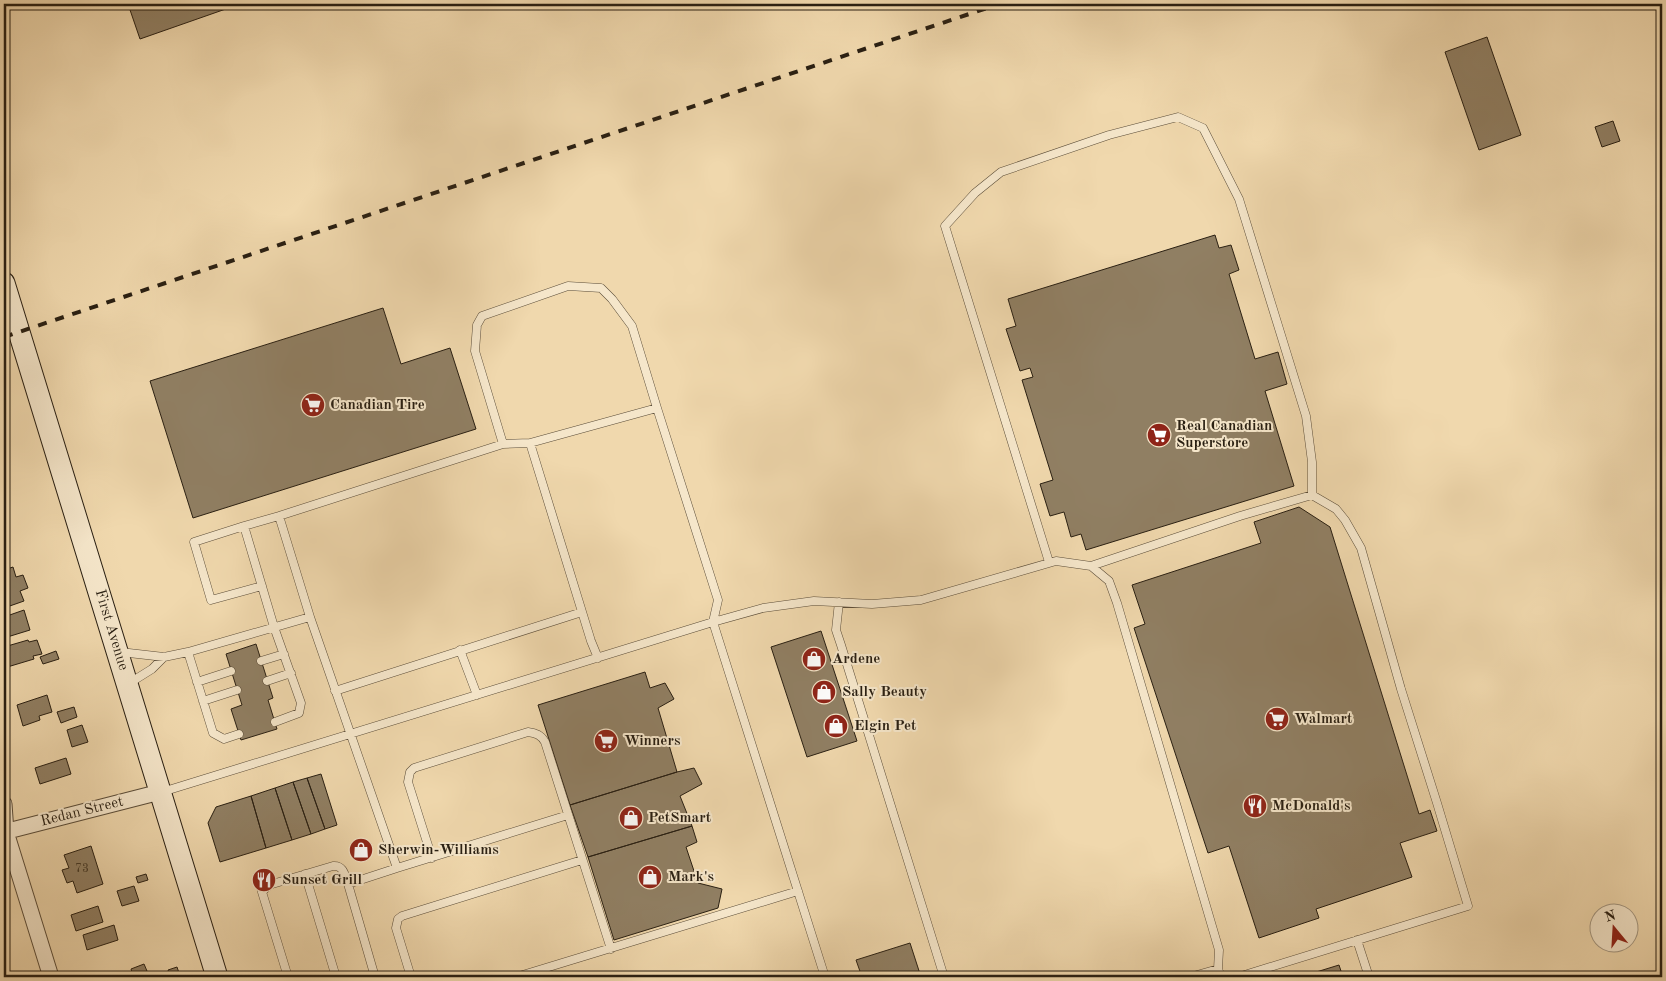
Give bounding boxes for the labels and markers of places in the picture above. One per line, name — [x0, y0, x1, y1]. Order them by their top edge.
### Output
supermarket icon: Canadian Tire — [300, 392, 326, 418]
place label: Canadian Tire — [330, 398, 425, 413]
place label: Real Canadian Superstore — [1176, 419, 1272, 451]
supermarket icon: Real Canadian Superstore — [1146, 422, 1172, 448]
shop icon: Ardene — [801, 646, 827, 672]
place label: Ardene — [832, 652, 880, 667]
shop icon: Sally Beauty — [811, 679, 837, 705]
place label: Sally Beauty — [842, 685, 927, 700]
supermarket icon: Walmart — [1264, 706, 1290, 732]
place label: Walmart — [1294, 712, 1353, 727]
shop icon: Elgin Pet — [823, 713, 849, 739]
place label: Elgin Pet — [854, 719, 917, 734]
supermarket icon: Winners — [593, 728, 619, 754]
place label: Winners — [624, 734, 680, 749]
restaurant icon: McDonald's — [1242, 793, 1268, 819]
place label: McDonald's — [1272, 799, 1350, 814]
shop icon: PetSmart — [618, 805, 644, 831]
place label: PetSmart — [648, 811, 712, 826]
shop icon: Sherwin-Williams — [348, 837, 374, 863]
place label: Sherwin-Williams — [378, 843, 499, 858]
shop icon: Mark's — [637, 864, 663, 890]
restaurant icon: Sunset Grill — [251, 867, 277, 893]
place label: Mark's — [668, 870, 714, 885]
place label: Sunset Grill — [282, 873, 362, 888]

